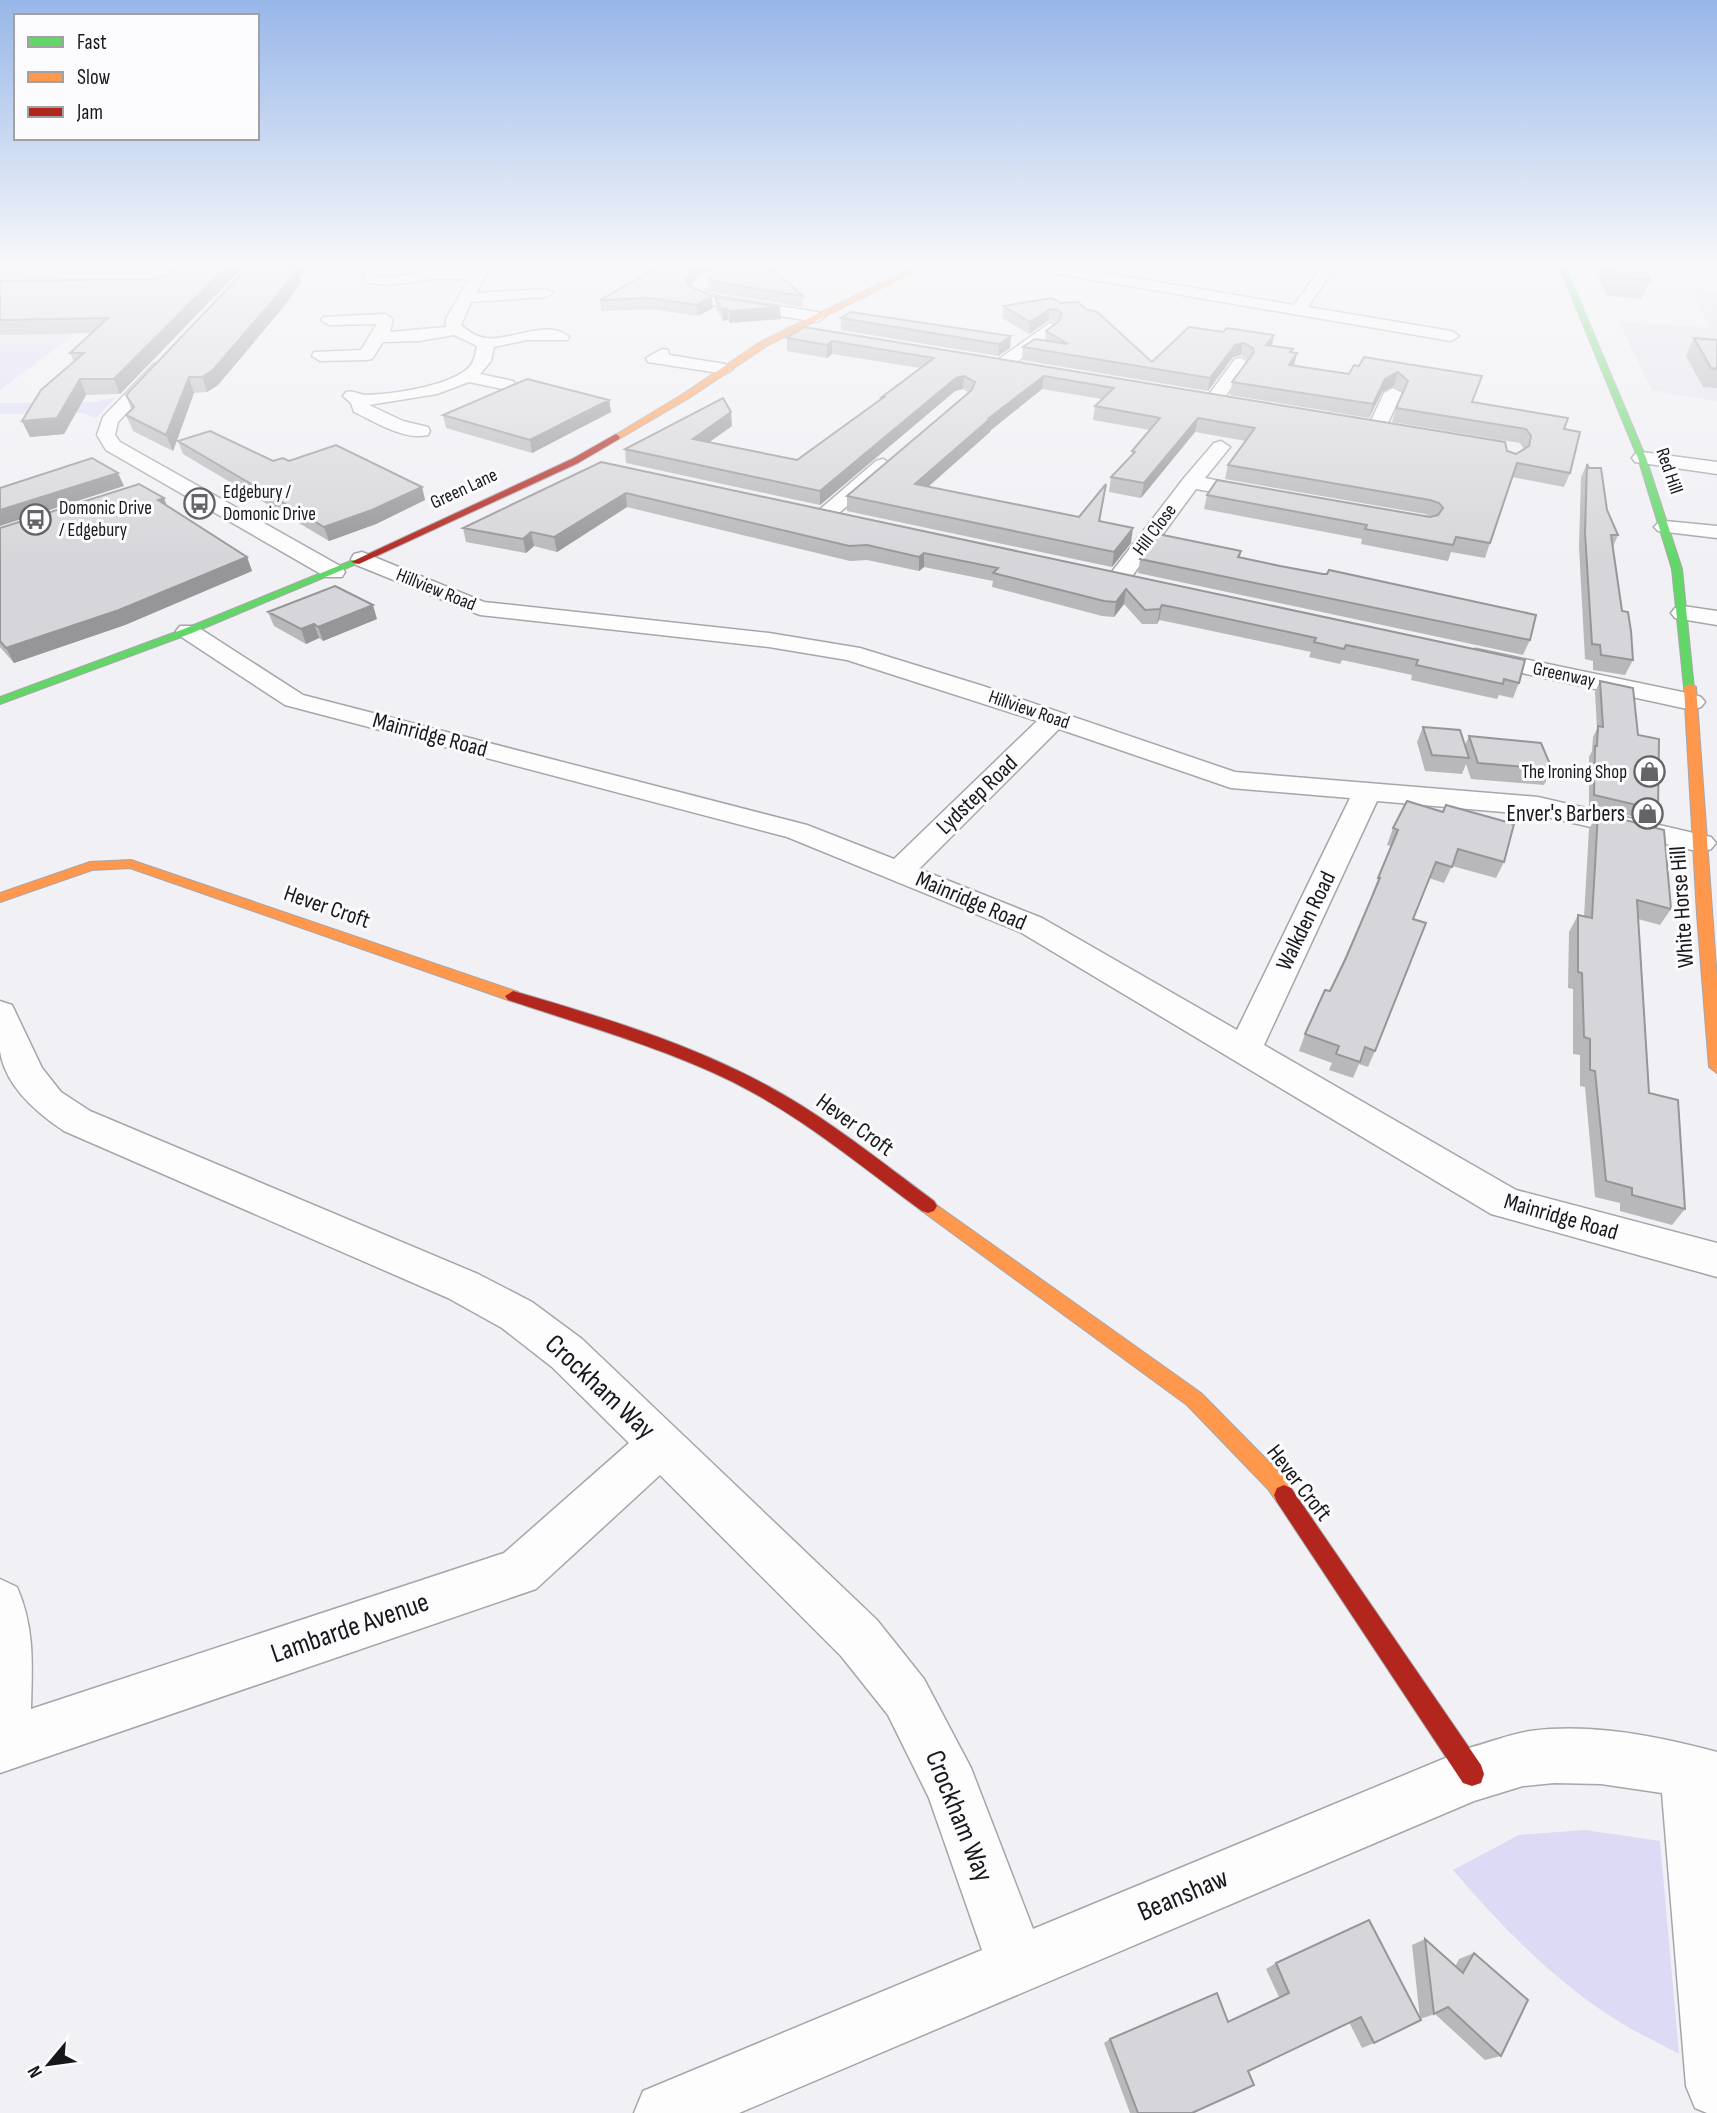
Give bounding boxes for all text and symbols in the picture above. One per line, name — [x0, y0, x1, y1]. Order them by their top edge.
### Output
legend — [14, 14, 259, 140]
text: Fast — [77, 30, 107, 55]
text: Slow — [77, 65, 111, 90]
text: Jam — [76, 100, 103, 125]
street label: Red Hill — [1650, 445, 1688, 497]
street label: Green Lane — [427, 464, 501, 514]
place label: Edgebury / Domonic Drive — [223, 481, 316, 526]
bus stop icon: Edgebury / Domonic Drive — [183, 486, 217, 520]
place label: Domonic Drive / Edgebury — [59, 497, 152, 542]
street label: Hill Close — [1128, 500, 1182, 560]
bus stop icon: Domonic Drive / Edgebury — [19, 502, 53, 536]
street label: Hillview Road — [393, 564, 479, 616]
street label: Greenway — [1531, 657, 1598, 693]
street label: Hillview Road — [986, 685, 1072, 735]
street label: Mainridge Road — [370, 706, 490, 764]
street label: Lydstep Road — [931, 749, 1023, 841]
shop icon: The Ironing Shop — [1633, 755, 1667, 789]
place label: The Ironing Shop — [1521, 761, 1627, 784]
shop icon: Enver's Barbers — [1631, 797, 1665, 831]
place label: Enver's Barbers — [1506, 800, 1625, 828]
street label: White Horse Hill — [1664, 845, 1700, 969]
street label: Mainridge Road — [911, 865, 1031, 937]
street label: Walkden Road — [1270, 867, 1342, 975]
street label: Hever Croft — [280, 879, 374, 935]
street label: Hever Croft — [811, 1087, 899, 1163]
street label: Mainridge Road — [1501, 1187, 1621, 1247]
street label: Crockham Way — [538, 1328, 662, 1446]
street label: Hever Croft — [1260, 1439, 1338, 1527]
street label: Lambarde Avenue — [267, 1586, 433, 1670]
street label: Crockham Way — [918, 1746, 1000, 1887]
street label: Beanshaw — [1133, 1861, 1233, 1929]
north arrow — [14, 2029, 84, 2099]
text: N — [23, 2061, 48, 2082]

